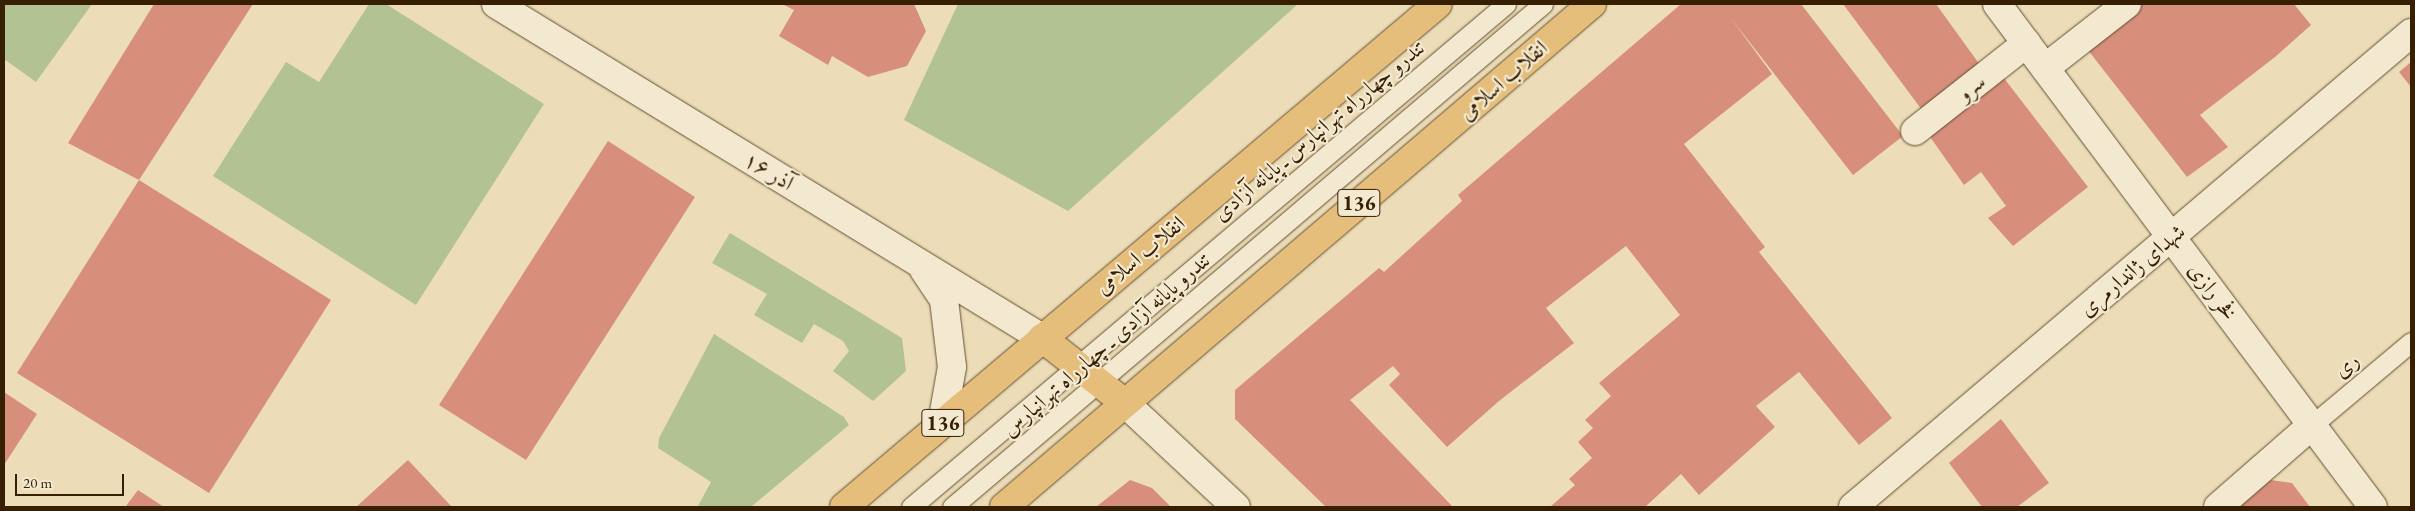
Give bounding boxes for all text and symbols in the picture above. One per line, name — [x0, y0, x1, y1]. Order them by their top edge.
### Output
street label: تندرو چهارراه تهرانپارس ـ پایانه آزادی — [1208, 34, 1430, 226]
street label: انقلاب اسلامی — [1453, 34, 1553, 126]
street label: سرو — [1952, 68, 1990, 106]
street label: ۱۶ آذر — [739, 146, 799, 196]
road number: 136 — [1336, 184, 1382, 222]
street label: انقلاب اسلامی — [1090, 210, 1190, 300]
street label: شهدای ژاندارمری — [2074, 218, 2190, 322]
street label: تندرو پایانه آزادی ـ چهارراه تهرانپارس — [996, 246, 1216, 442]
street label: فخر رازی — [2183, 257, 2243, 325]
street label: ری — [2328, 347, 2364, 383]
road number: 136 — [920, 404, 966, 442]
scale bar — [18, 464, 126, 496]
text: 20 m — [23, 473, 52, 492]

